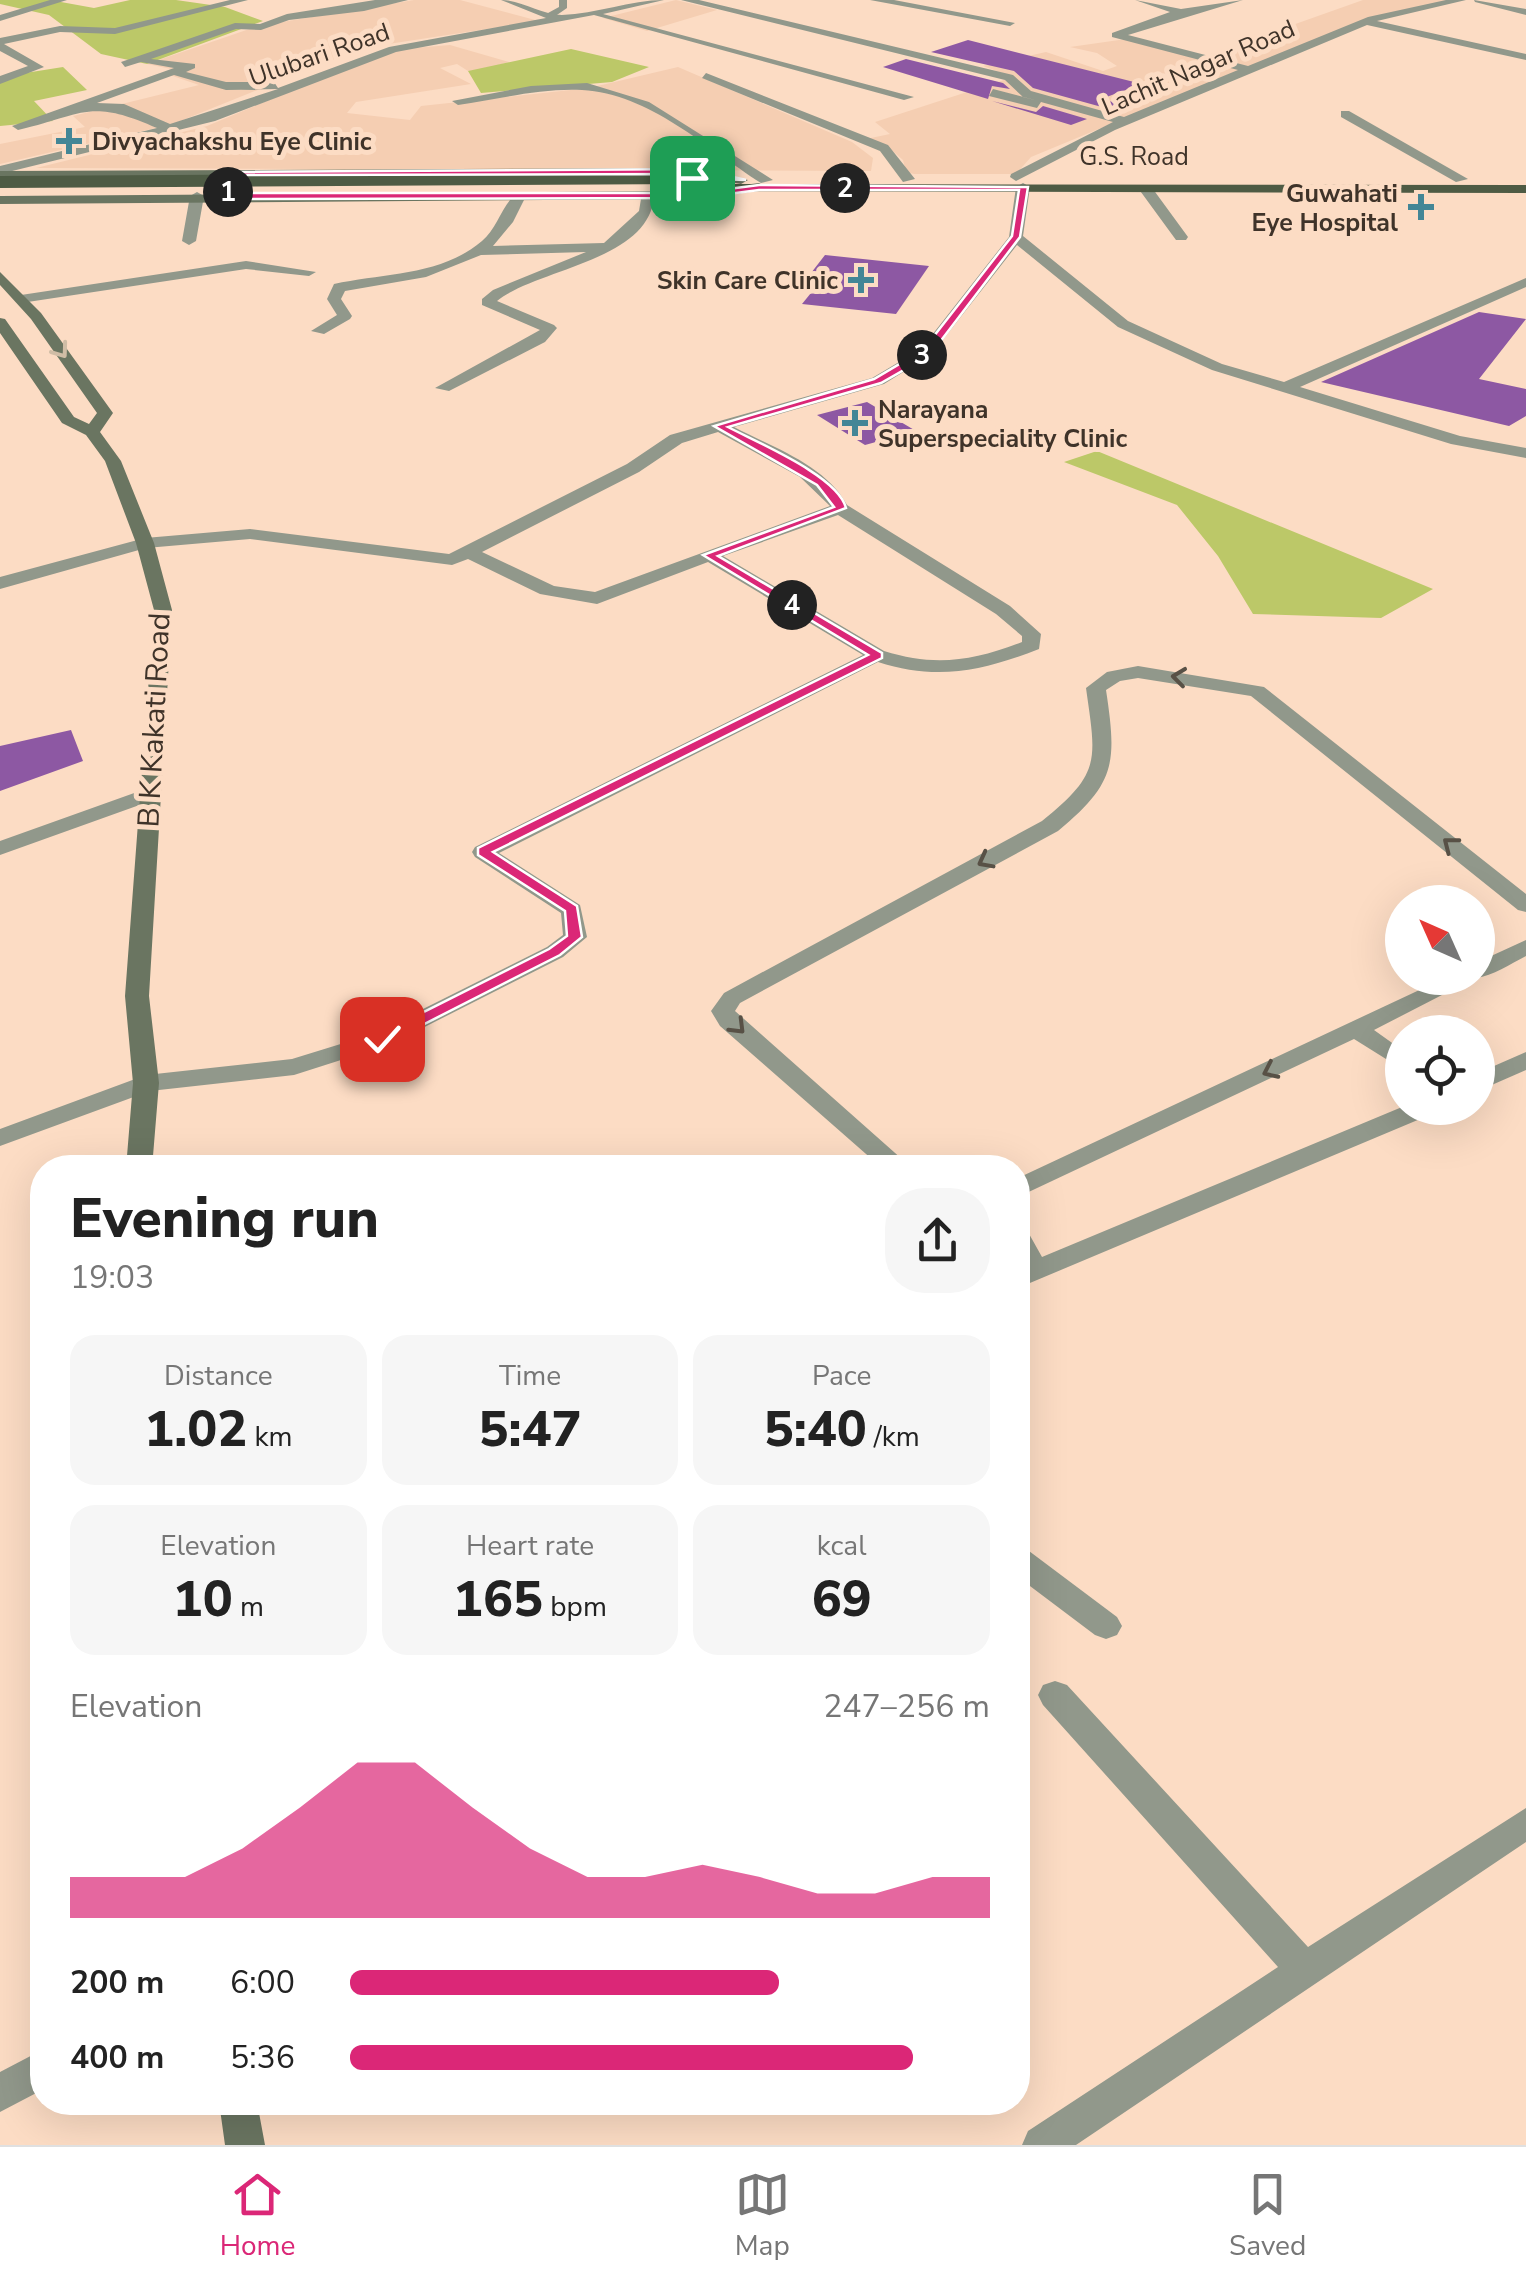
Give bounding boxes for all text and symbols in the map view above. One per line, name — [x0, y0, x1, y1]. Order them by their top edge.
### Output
street label: Lachit Nagar Road — [1097, 12, 1300, 124]
street label: Ulubari Road — [244, 15, 394, 95]
place label: Divyachakshu Eye Clinic — [92, 125, 372, 159]
marker: Divyachakshu Eye Clinic — [56, 128, 82, 154]
pin — [650, 136, 735, 221]
street label: G.S. Road — [1079, 140, 1189, 174]
icon: arrive — [665, 151, 720, 206]
pin: 2 — [820, 163, 870, 213]
pin: 1 — [203, 167, 253, 217]
text: 2 — [837, 169, 853, 207]
text: 1 — [220, 173, 236, 211]
place label: Guwahati Eye Hospital — [1252, 177, 1398, 240]
marker: Guwahati Eye Hospital — [1408, 194, 1434, 220]
place label: Skin Care Clinic — [657, 264, 838, 298]
marker: Skin Care Clinic — [848, 267, 874, 293]
pin: 3 — [897, 330, 947, 380]
text: 3 — [914, 336, 930, 374]
one-way arrow — [50, 340, 67, 358]
place label: Narayana Superspeciality Clinic — [878, 393, 1127, 456]
marker: Narayana Superspeciality Clinic — [842, 410, 868, 436]
pin: 4 — [767, 580, 817, 630]
text: 4 — [784, 586, 800, 624]
street label: B K Kakati Road — [128, 612, 181, 828]
one-way arrow — [1171, 667, 1187, 688]
one-way arrow — [1443, 838, 1461, 856]
one-way arrow — [977, 849, 995, 869]
north arrow — [1385, 885, 1495, 995]
map controls — [1385, 885, 1495, 1125]
pin — [340, 997, 425, 1082]
icon: check — [355, 1012, 410, 1067]
one-way arrow — [726, 1015, 744, 1033]
button: locate — [1385, 1015, 1495, 1125]
one-way arrow — [1262, 1059, 1280, 1079]
text: Evening run — [70, 1181, 379, 1256]
button: share — [885, 1188, 990, 1293]
text: 19:03 — [70, 1256, 154, 1299]
text: Distance — [164, 1357, 273, 1395]
text: Time — [499, 1357, 561, 1395]
text: Pace — [812, 1357, 871, 1395]
text: 1.02 — [144, 1395, 247, 1464]
text: 5:47 — [478, 1395, 581, 1464]
text: 5:40 — [764, 1395, 867, 1464]
text: km — [247, 1418, 292, 1456]
text: /km — [867, 1418, 920, 1456]
text: Elevation — [160, 1527, 276, 1565]
text: Heart rate — [466, 1527, 594, 1565]
text: kcal — [817, 1527, 866, 1565]
text: 10 — [173, 1565, 233, 1634]
text: 165 — [453, 1565, 543, 1634]
text: 69 — [812, 1565, 872, 1634]
text: m — [233, 1588, 264, 1626]
text: bpm — [543, 1588, 607, 1626]
text: Elevation — [70, 1685, 203, 1728]
text: 247–256 m — [823, 1685, 990, 1728]
text: 200 m — [70, 1961, 164, 2004]
text: 6:00 — [230, 1961, 295, 2004]
text: 400 m — [70, 2036, 164, 2079]
text: 5:36 — [230, 2036, 295, 2079]
tab: Home — [220, 2167, 295, 2265]
tab: Map — [735, 2167, 790, 2265]
tab: Saved — [1229, 2167, 1306, 2265]

